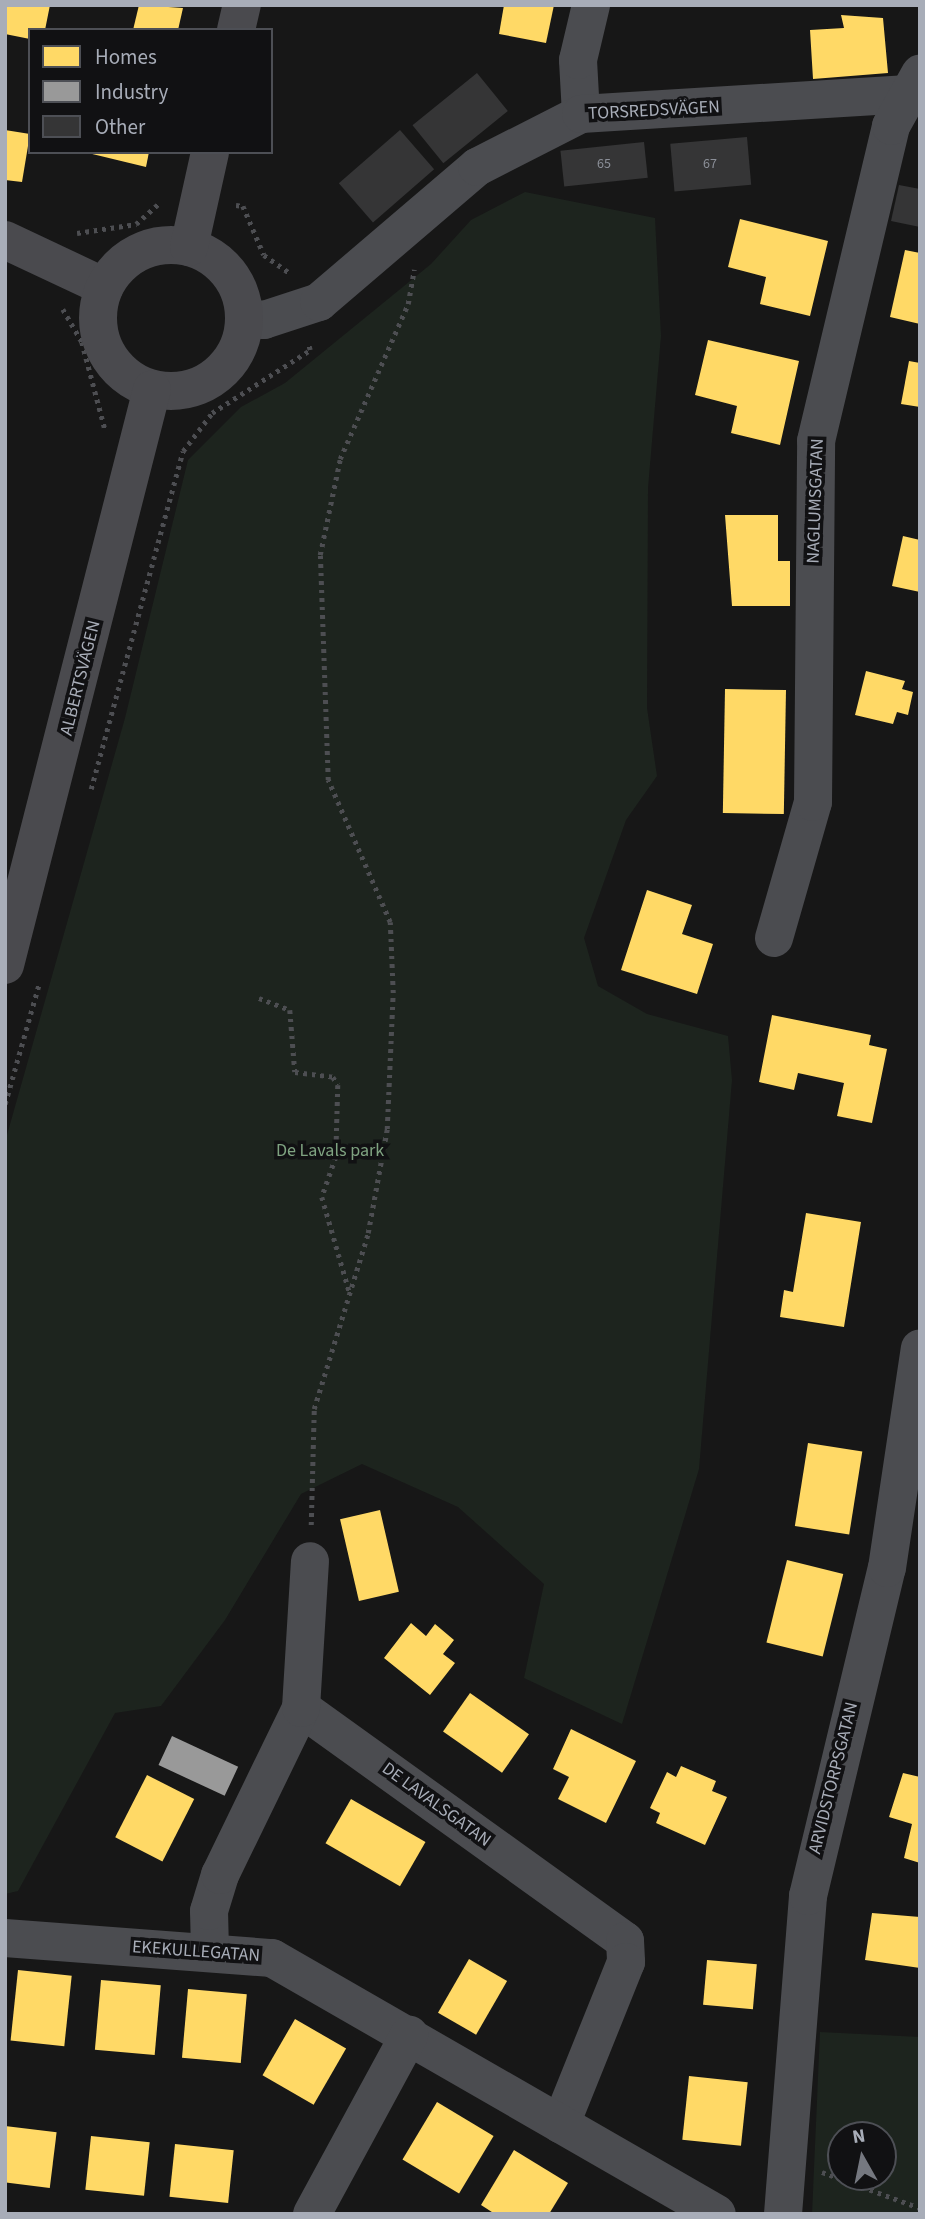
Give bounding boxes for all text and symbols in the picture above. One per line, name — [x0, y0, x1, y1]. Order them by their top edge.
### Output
legend — [28, 28, 273, 154]
text: Homes — [95, 42, 157, 72]
text: Industry — [95, 77, 168, 107]
street label: TORSREDSVÄGEN — [587, 97, 721, 125]
text: Other — [95, 112, 145, 142]
house number: 65 — [597, 156, 611, 172]
house number: 67 — [703, 156, 717, 172]
street label: NAGLUMSGATAN — [803, 438, 829, 564]
street label: ALBERTSVÄGEN — [56, 618, 106, 738]
park label: De Lavals park — [276, 1140, 384, 1162]
street label: ARVIDSTORPSGATAN — [805, 1700, 863, 1856]
street label: DE LAVALSGATAN — [377, 1758, 495, 1852]
street label: EKEKULLEGATAN — [131, 1937, 261, 1967]
north arrow — [827, 2121, 897, 2191]
text: N — [851, 2122, 867, 2151]

